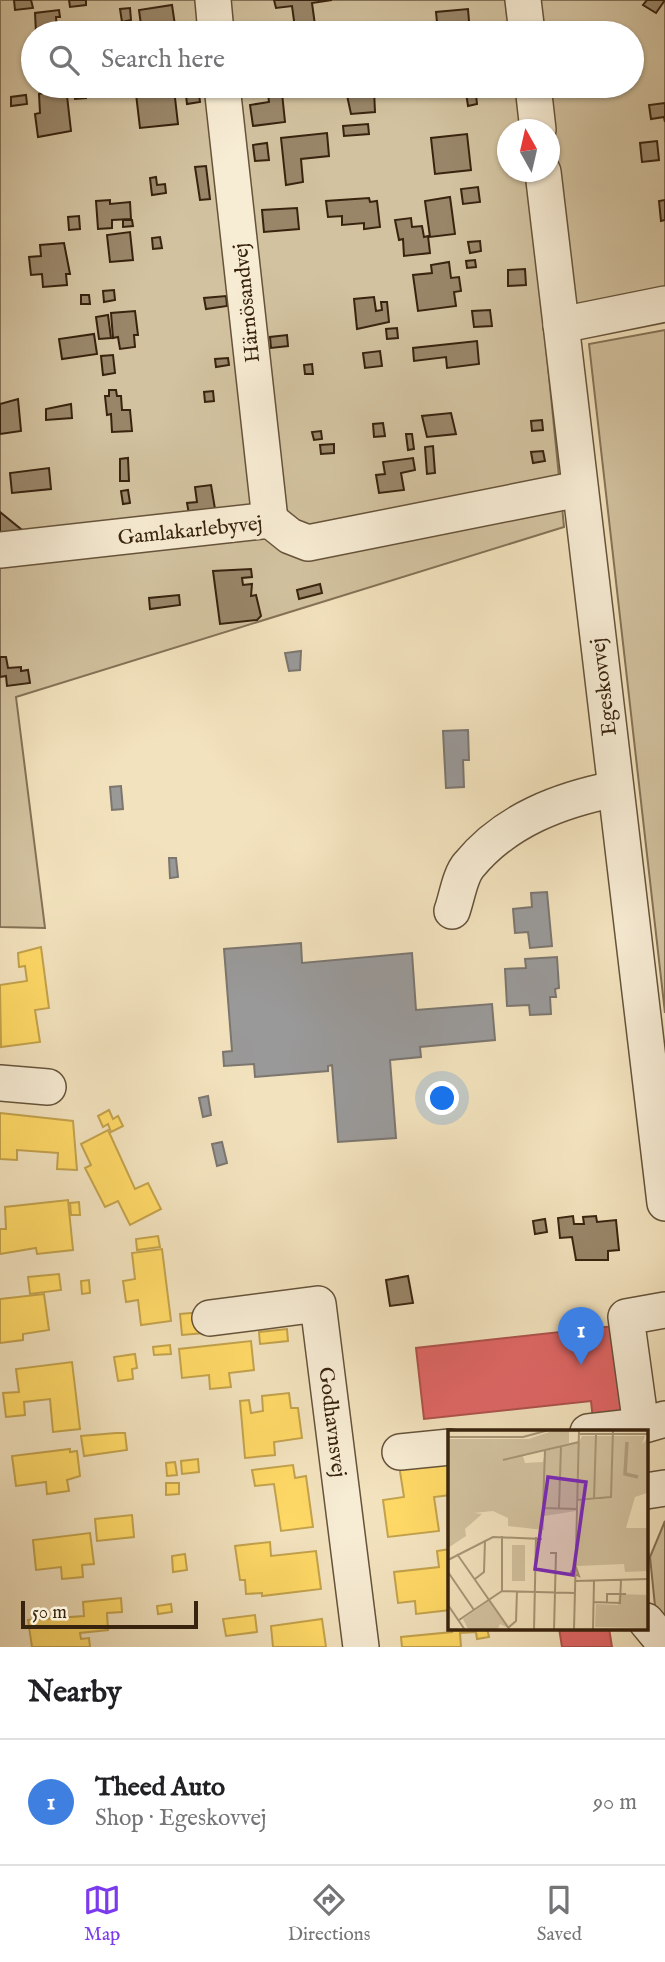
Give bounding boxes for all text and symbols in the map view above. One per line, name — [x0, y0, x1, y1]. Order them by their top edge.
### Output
search box — [21, 21, 644, 98]
icon: search — [45, 41, 83, 79]
text: Search here — [101, 43, 225, 76]
north arrow — [497, 119, 560, 182]
street label: Härnösandvej — [228, 242, 267, 364]
street label: Gamlakarlebyvej — [116, 510, 264, 553]
street label: Egeskovvej — [585, 636, 624, 737]
your location — [425, 1081, 459, 1115]
pin: 1 — [558, 1307, 604, 1365]
street label: Godhavnsvej — [311, 1365, 352, 1479]
inset map — [448, 1430, 648, 1630]
scale bar — [21, 1598, 198, 1630]
text: 50 m — [32, 1601, 67, 1625]
text: Nearby — [28, 1674, 121, 1712]
text: Theed Auto — [95, 1771, 225, 1804]
text: 1 — [47, 1788, 55, 1817]
text: 90 m — [593, 1788, 637, 1817]
text: Shop · Egeskovvej — [95, 1804, 267, 1833]
tab: Map — [83, 1881, 121, 1947]
tab: Directions — [288, 1881, 370, 1947]
tab: Saved — [537, 1881, 582, 1947]

